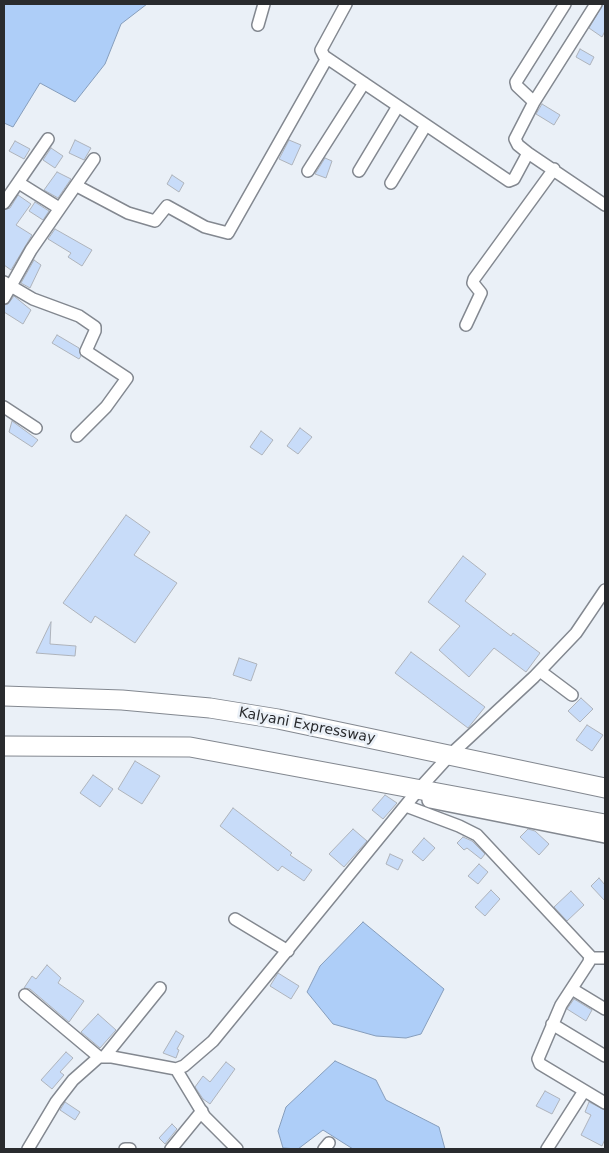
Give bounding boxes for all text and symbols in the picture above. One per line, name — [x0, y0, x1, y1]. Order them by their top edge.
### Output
street label: Kalyani Expressway — [237, 705, 377, 747]

